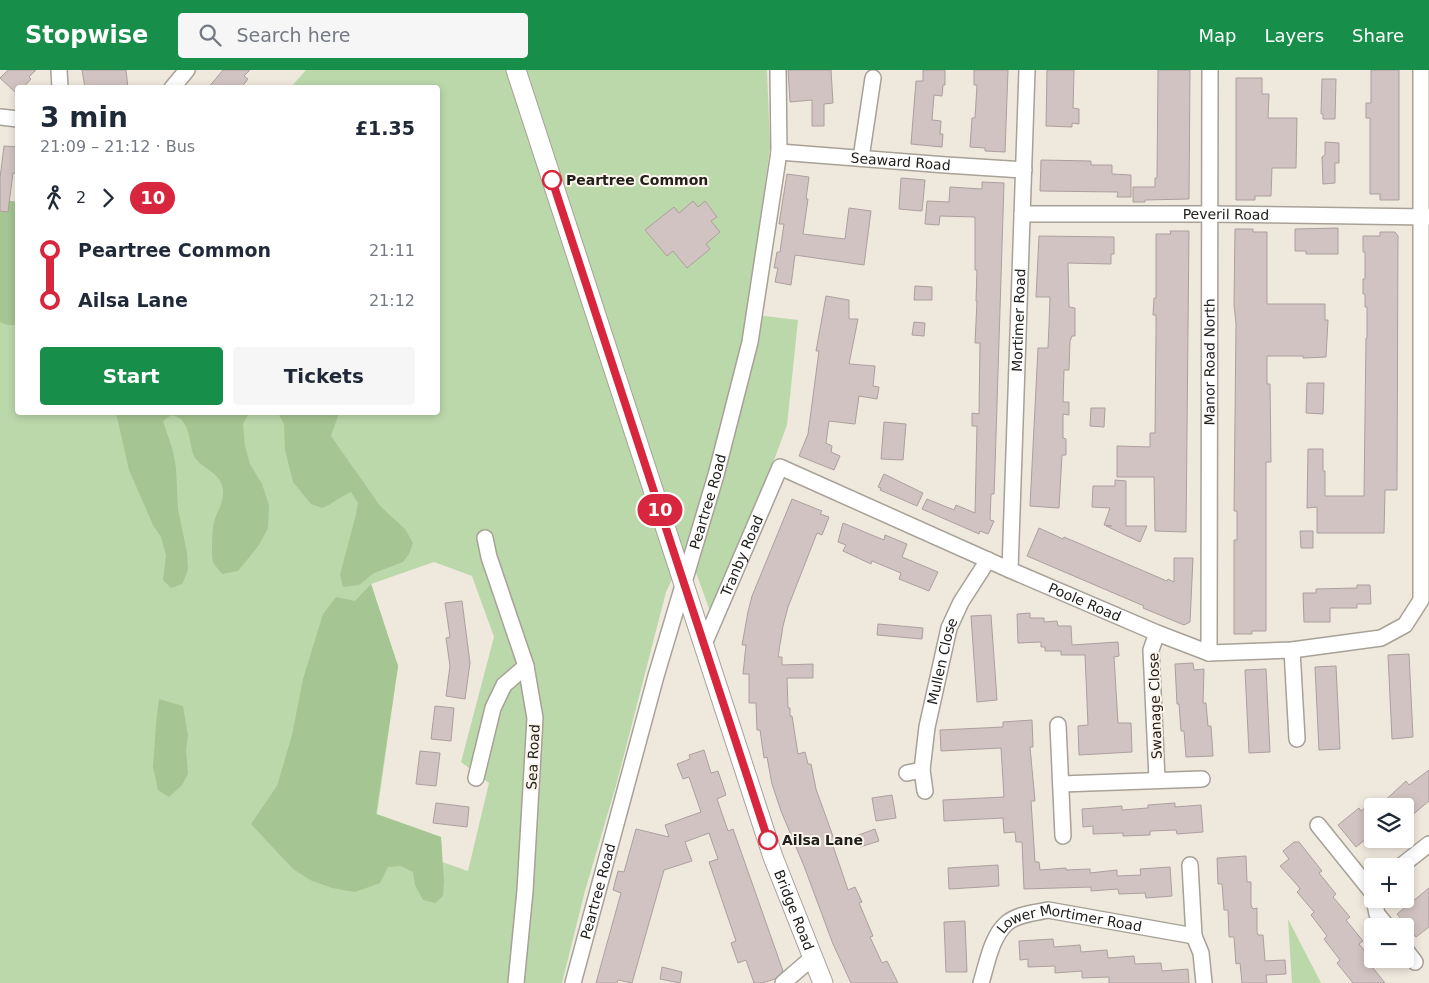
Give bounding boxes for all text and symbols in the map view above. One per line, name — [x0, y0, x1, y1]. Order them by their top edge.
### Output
search box — [178, 13, 528, 58]
text: Stopwise — [25, 21, 148, 49]
icon: search — [196, 21, 224, 49]
text: Search here — [236, 24, 351, 46]
text: Map — [1198, 25, 1236, 46]
text: Layers — [1264, 25, 1324, 46]
text: Share — [1352, 25, 1404, 46]
text: 3 min — [40, 101, 128, 134]
text: £1.35 — [355, 117, 415, 139]
text: 21:09 – 21:12 · Bus — [40, 137, 195, 156]
street label: Seaward Road — [850, 150, 951, 173]
marker: Peartree Common — [542, 170, 562, 190]
place label: Peartree Common — [566, 172, 708, 188]
icon: walk — [40, 184, 68, 212]
icon: forward — [94, 184, 122, 212]
text: 10 — [140, 187, 165, 208]
text: 2 — [76, 188, 86, 207]
street label: Peveril Road — [1183, 206, 1269, 223]
text: Peartree Common — [78, 239, 271, 261]
text: 21:11 — [369, 241, 415, 260]
street label: Mortimer Road — [1009, 268, 1028, 372]
text: Ailsa Lane — [78, 289, 188, 311]
text: 21:12 — [369, 291, 415, 310]
street label: Manor Road North — [1201, 298, 1218, 426]
button: Start — [40, 347, 223, 405]
button: Tickets — [233, 347, 415, 405]
street label: Peartree Road — [686, 452, 729, 551]
line badge: 10 — [638, 494, 682, 526]
text: 10 — [647, 499, 673, 520]
street label: Tranby Road — [717, 513, 766, 600]
street label: Poole Road — [1046, 579, 1123, 625]
street label: Mullen Close — [924, 615, 961, 706]
street label: Swanage Close — [1145, 653, 1165, 759]
street label: Sea Road — [523, 724, 543, 790]
map controls — [1364, 798, 1414, 968]
button: layers — [1364, 798, 1414, 848]
marker: Ailsa Lane — [758, 830, 778, 850]
place label: Ailsa Lane — [782, 832, 863, 848]
street label: Peartree Road — [577, 842, 618, 941]
button: + — [1364, 858, 1414, 908]
street label: Bridge Road — [771, 867, 817, 953]
street label: Lower Mortimer Road — [993, 901, 1143, 936]
button: − — [1364, 918, 1414, 968]

